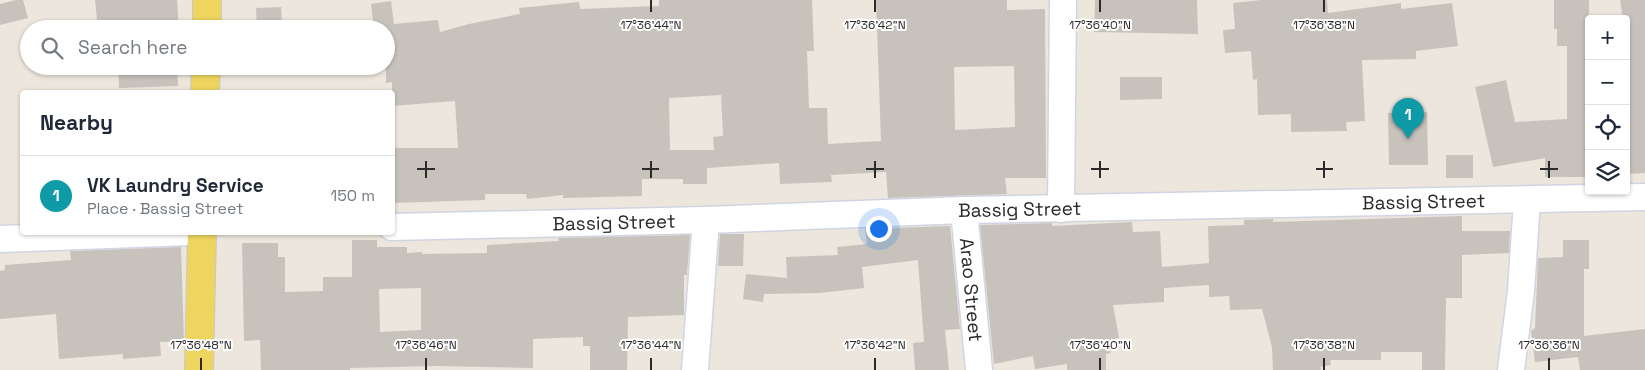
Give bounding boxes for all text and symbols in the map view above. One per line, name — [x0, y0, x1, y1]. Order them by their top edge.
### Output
map controls — [1585, 15, 1630, 195]
button: + — [1585, 15, 1630, 60]
text: 17°36'44"N — [620, 17, 682, 33]
text: 17°36'42"N — [844, 17, 906, 33]
text: 17°36'40"N — [1069, 17, 1131, 33]
text: 17°36'38"N — [1293, 17, 1355, 33]
search box — [20, 20, 395, 75]
icon: search — [38, 34, 66, 62]
text: Search here — [78, 35, 188, 60]
button: − — [1585, 60, 1630, 105]
pin: 1 — [1392, 98, 1424, 139]
button: locate — [1585, 105, 1630, 150]
text: Nearby — [40, 109, 113, 136]
button: layers — [1585, 150, 1630, 195]
text: VK Laundry Service — [87, 173, 264, 198]
text: 1 — [52, 185, 60, 206]
text: 150 m — [331, 185, 375, 206]
street label: Bassig Street — [1362, 188, 1486, 215]
street label: Bassig Street — [958, 195, 1082, 223]
text: Place · Bassig Street — [87, 198, 244, 219]
street label: Bassig Street — [552, 208, 676, 236]
your location — [866, 216, 892, 242]
street label: Arao Street — [954, 237, 989, 343]
text: 17°36'48"N — [170, 337, 232, 353]
text: 17°36'46"N — [395, 337, 457, 353]
text: 17°36'44"N — [620, 337, 682, 353]
text: 17°36'42"N — [844, 337, 906, 353]
text: 17°36'40"N — [1069, 337, 1131, 353]
text: 17°36'38"N — [1293, 337, 1355, 353]
text: 17°36'36"N — [1518, 337, 1580, 353]

